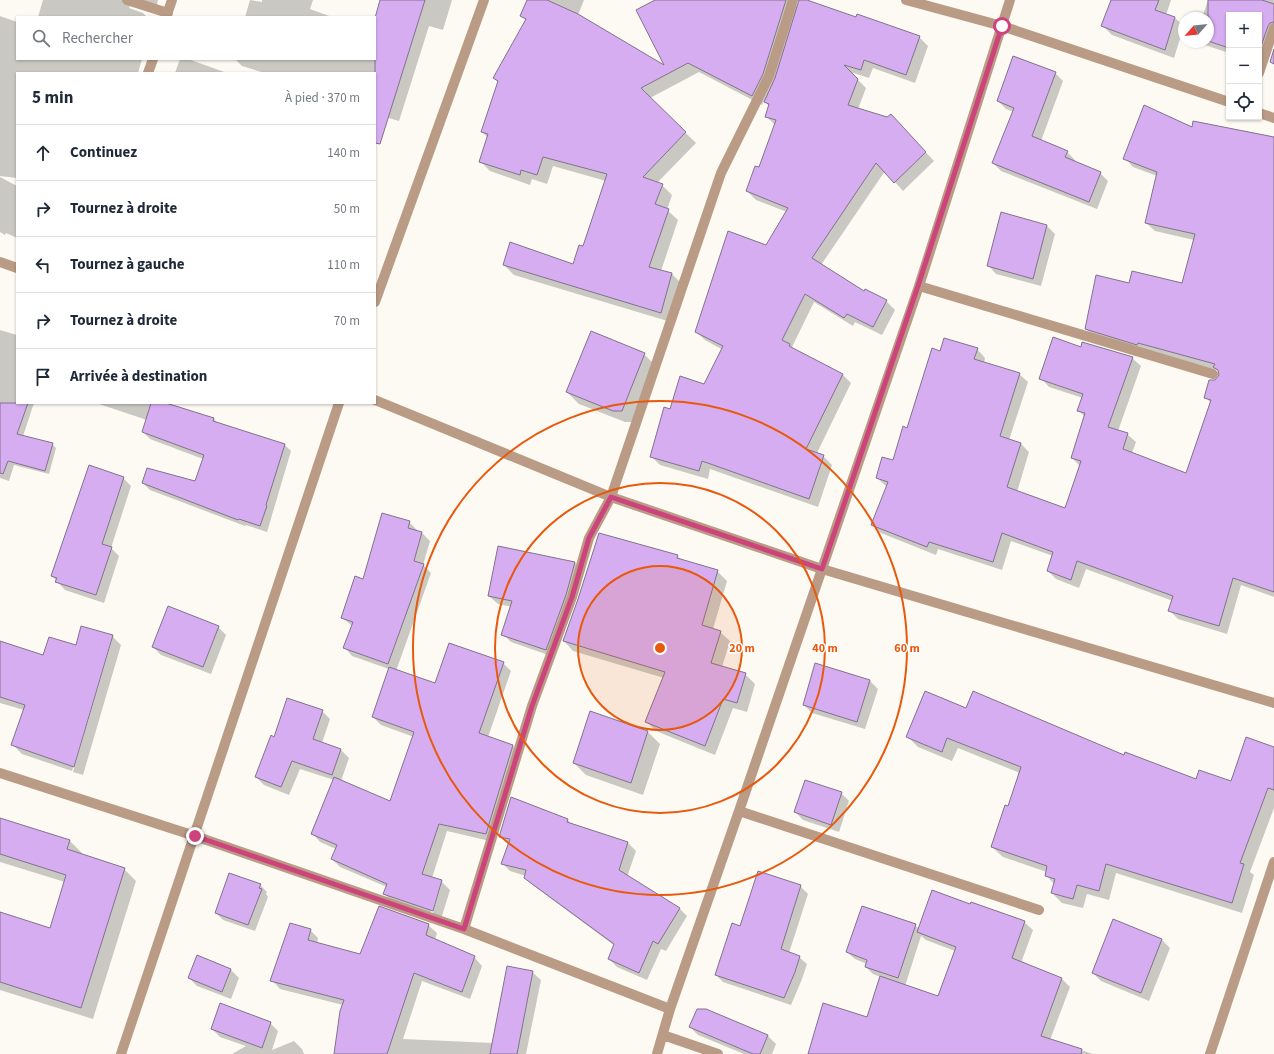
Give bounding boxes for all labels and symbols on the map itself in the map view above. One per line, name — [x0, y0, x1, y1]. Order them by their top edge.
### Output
north arrow — [1178, 12, 1214, 48]
route start — [993, 17, 1011, 35]
text: 20 m — [729, 640, 755, 657]
text: 40 m — [812, 640, 838, 657]
text: 60 m — [894, 640, 920, 657]
centre of rings — [653, 641, 667, 655]
route end — [186, 827, 204, 845]

